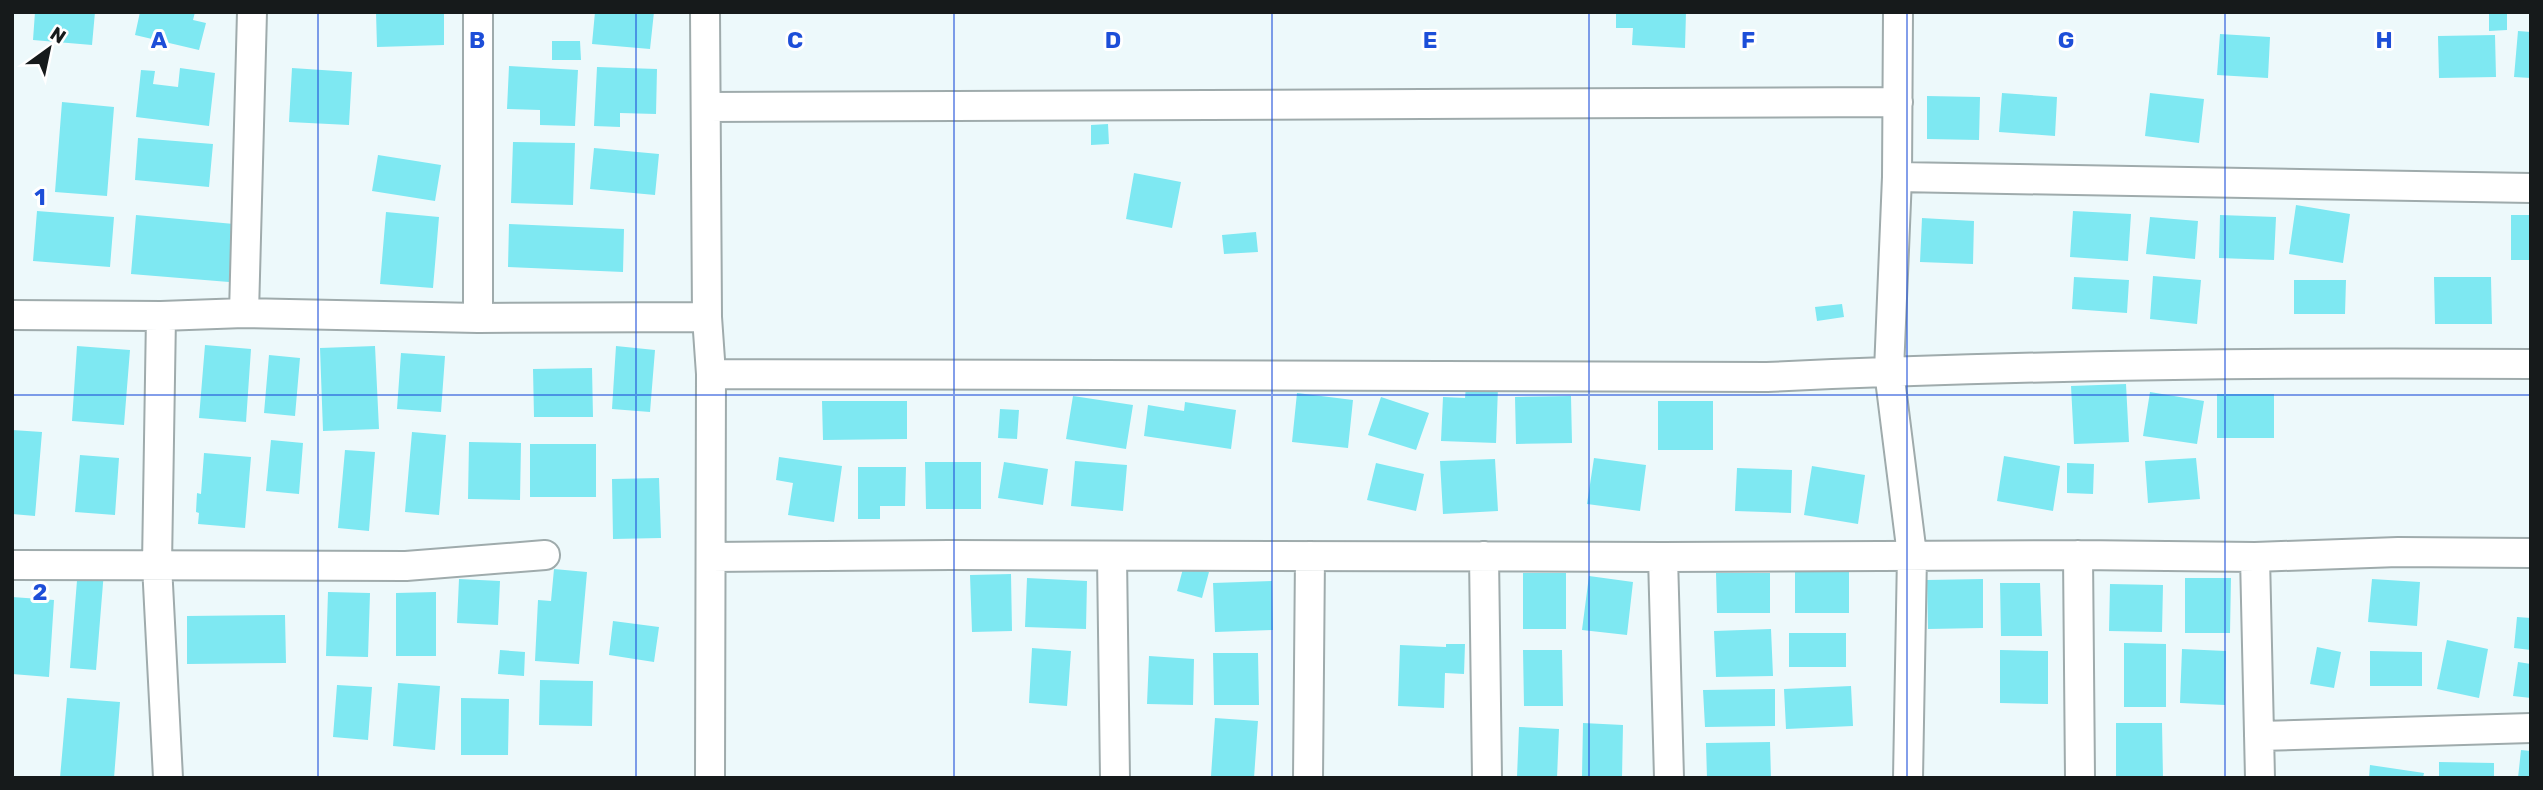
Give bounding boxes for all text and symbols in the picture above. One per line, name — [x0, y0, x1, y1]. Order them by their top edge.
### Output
north arrow — [14, 14, 84, 84]
text: N — [46, 22, 70, 49]
text: A — [151, 26, 168, 54]
text: B — [469, 26, 485, 54]
text: C — [787, 26, 803, 54]
text: D — [1105, 26, 1121, 54]
text: E — [1423, 26, 1437, 54]
text: F — [1741, 26, 1755, 54]
text: G — [2058, 26, 2074, 54]
text: H — [2375, 26, 2393, 54]
text: 1 — [34, 183, 46, 211]
text: 2 — [33, 578, 47, 606]

